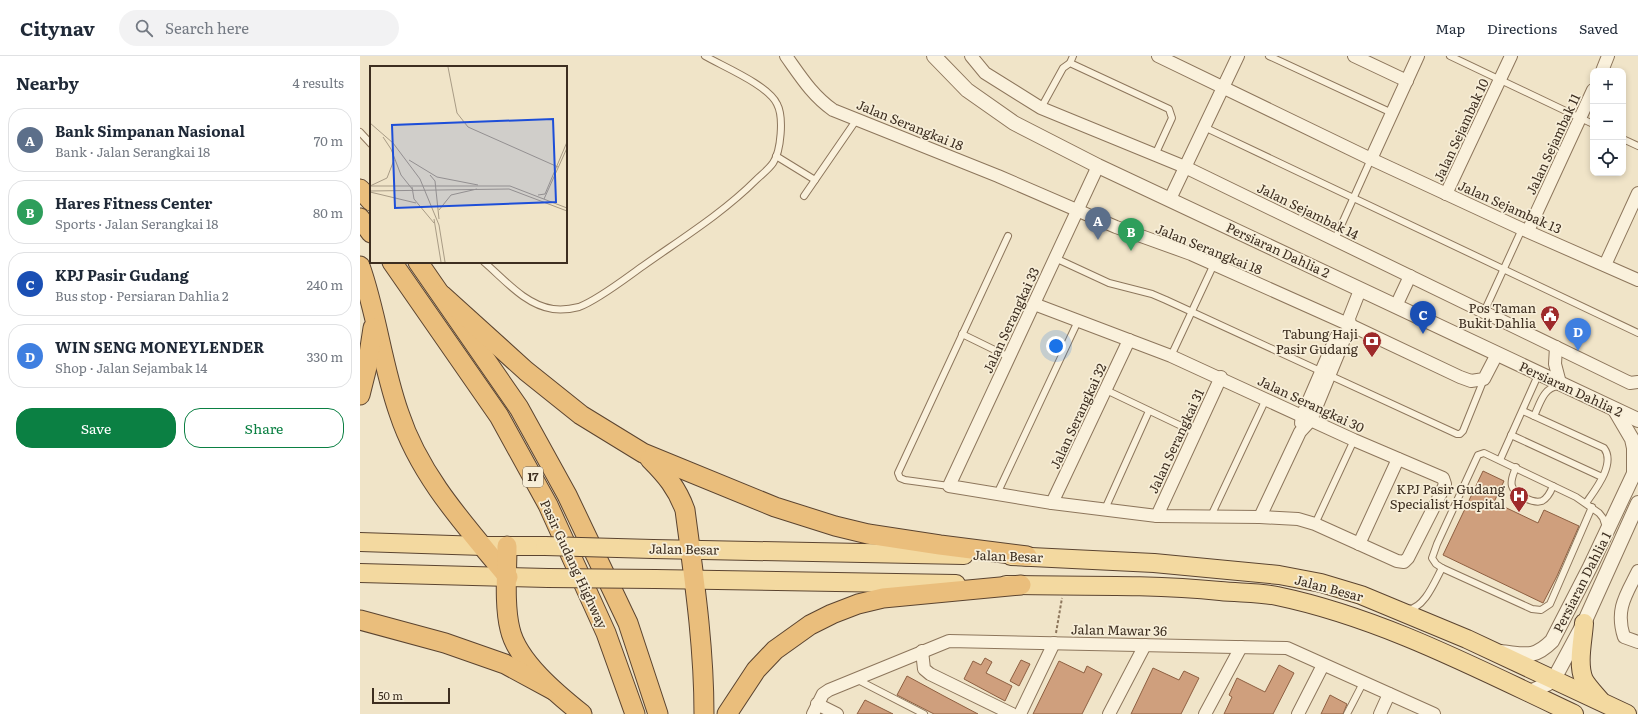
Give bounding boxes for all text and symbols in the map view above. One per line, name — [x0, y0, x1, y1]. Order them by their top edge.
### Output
search box — [119, 10, 399, 46]
text: Citynav — [20, 14, 95, 42]
text: Search here — [165, 16, 249, 39]
icon: search — [133, 17, 155, 39]
text: Map — [1435, 18, 1465, 38]
text: Directions — [1487, 18, 1557, 38]
text: Saved — [1579, 18, 1618, 38]
inset map — [370, 66, 567, 263]
map controls — [1590, 68, 1626, 176]
button: + — [1590, 68, 1626, 104]
text: Nearby — [16, 70, 79, 95]
text: 4 results — [293, 73, 344, 92]
street label: Jalan Sejambak 10 — [1428, 75, 1493, 184]
street label: Jalan Sejambak 11 — [1521, 90, 1584, 197]
street label: Jalan Serangkai 18 — [854, 94, 966, 155]
button: − — [1590, 104, 1626, 140]
text: Bank Simpanan Nasional — [55, 119, 245, 142]
text: A — [25, 131, 35, 150]
text: 70 m — [314, 131, 343, 150]
button: locate — [1590, 140, 1626, 176]
text: Bank · Jalan Serangkai 18 — [55, 142, 210, 161]
street label: Jalan Sejambak 13 — [1455, 175, 1565, 238]
street label: Jalan Sejambak 14 — [1254, 178, 1362, 243]
text: Hares Fitness Center — [55, 191, 212, 214]
text: B — [26, 203, 34, 222]
text: 80 m — [313, 203, 343, 222]
pin: A — [1085, 207, 1111, 240]
text: Sports · Jalan Serangkai 18 — [55, 214, 218, 233]
street label: Persiaran Dahlia 2 — [1223, 217, 1334, 282]
pin: B — [1118, 218, 1144, 251]
street label: Jalan Serangkai 18 — [1153, 218, 1265, 279]
text: KPJ Pasir Gudang — [55, 263, 189, 286]
street label: Jalan Serangkai 33 — [978, 264, 1043, 376]
text: C — [25, 275, 35, 294]
text: 240 m — [307, 275, 343, 294]
text: Bus stop · Persiaran Dahlia 2 — [55, 286, 229, 305]
place label: Pos Taman Bukit Dahlia — [1458, 298, 1536, 332]
pin: C — [1410, 301, 1436, 334]
public building icon: Pos Taman Bukit Dahlia — [1539, 304, 1561, 332]
pin: D — [1565, 318, 1591, 351]
place label: Tabung Haji Pasir Gudang — [1276, 324, 1359, 358]
bank icon: Tabung Haji Pasir Gudang — [1361, 330, 1383, 358]
text: WIN SENG MONEYLENDER — [55, 335, 264, 358]
your location — [1046, 336, 1066, 356]
text: D — [25, 347, 35, 366]
text: 330 m — [307, 347, 343, 366]
street label: Persiaran Dahlia 2 — [1516, 356, 1627, 421]
text: Shop · Jalan Sejambak 14 — [55, 358, 207, 377]
street label: Jalan Serangkai 32 — [1045, 360, 1111, 472]
street label: Jalan Serangkai 30 — [1255, 370, 1368, 437]
street label: Jalan Serangkai 31 — [1143, 385, 1208, 496]
button: Save — [16, 408, 176, 448]
button: Share — [184, 408, 344, 448]
road number: 17 — [523, 467, 543, 487]
place label: KPJ Pasir Gudang Specialist Hospital — [1390, 479, 1506, 513]
hospital icon: KPJ Pasir Gudang Specialist Hospital — [1508, 485, 1530, 513]
street label: Pasir Gudang Highway — [536, 496, 613, 632]
street label: Persiaran Dahlia 1 — [1548, 528, 1615, 636]
street label: Jalan Besar — [649, 538, 720, 559]
street label: Jalan Besar — [973, 545, 1044, 566]
street label: Jalan Besar — [1293, 569, 1366, 606]
street label: Jalan Mawar 36 — [1071, 619, 1167, 640]
scale bar — [372, 686, 450, 705]
text: 50 m — [378, 687, 403, 703]

